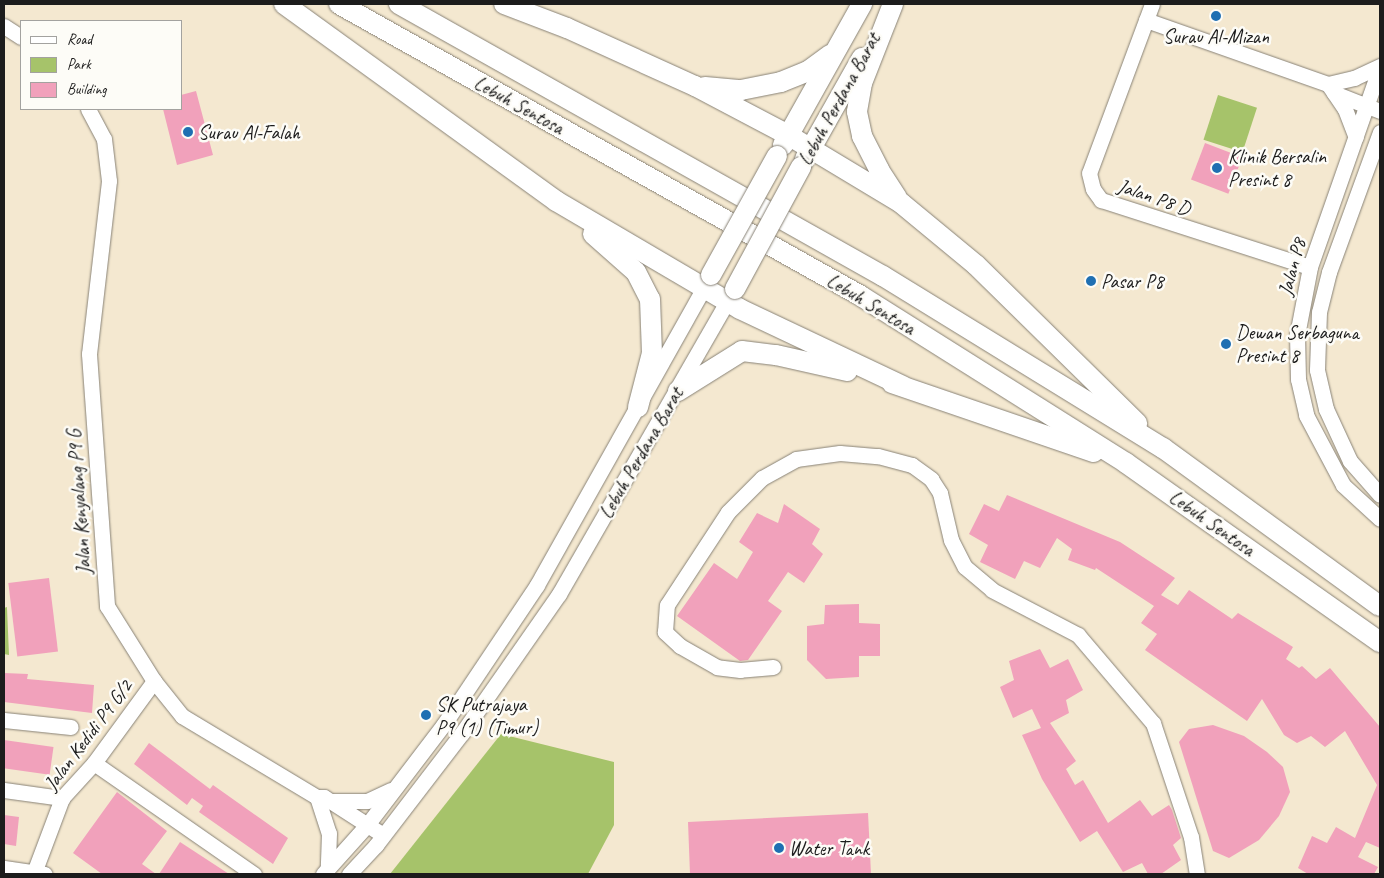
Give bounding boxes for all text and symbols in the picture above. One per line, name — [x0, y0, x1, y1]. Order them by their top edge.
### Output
marker: Surau Al-Mizan — [1210, 10, 1222, 22]
legend — [20, 20, 182, 110]
place label: Surau Al-Mizan — [1163, 24, 1269, 48]
street label: Lebuh Perdana Barat — [793, 29, 885, 169]
text: Road — [67, 30, 92, 49]
text: Park — [67, 55, 91, 74]
street label: Lebuh Sentosa — [470, 71, 568, 139]
text: Building — [67, 80, 106, 99]
place label: Surau Al-Falah — [198, 120, 300, 144]
marker: Surau Al-Falah — [182, 126, 194, 138]
place label: Klinik Bersalin Presint 8 — [1228, 144, 1325, 191]
marker: Klinik Bersalin Presint 8 — [1210, 161, 1224, 175]
street label: Jalan P8 D — [1115, 174, 1193, 220]
street label: Jalan P8 — [1273, 236, 1311, 298]
street label: Lebuh Sentosa — [823, 268, 919, 340]
place label: Pasar P8 — [1101, 269, 1163, 293]
marker: Pasar P8 — [1085, 275, 1097, 287]
place label: Dewan Serbaguna Presint 8 — [1236, 320, 1358, 367]
marker: Dewan Serbaguna Presint 8 — [1220, 338, 1232, 350]
street label: Lebuh Perdana Barat — [594, 384, 688, 522]
street label: Jalan Kenyalang P9 G — [62, 429, 96, 575]
street label: Lebuh Sentosa — [1165, 485, 1259, 561]
street label: Jalan Kedidi P9 G/2 — [39, 675, 137, 795]
place label: SK Putrajaya P9 (1) (Timur) — [436, 692, 538, 739]
marker: SK Putrajaya P9 (1) (Timur) — [420, 709, 432, 721]
place label: Water Tank — [789, 836, 870, 860]
marker: Water Tank — [773, 842, 785, 854]

